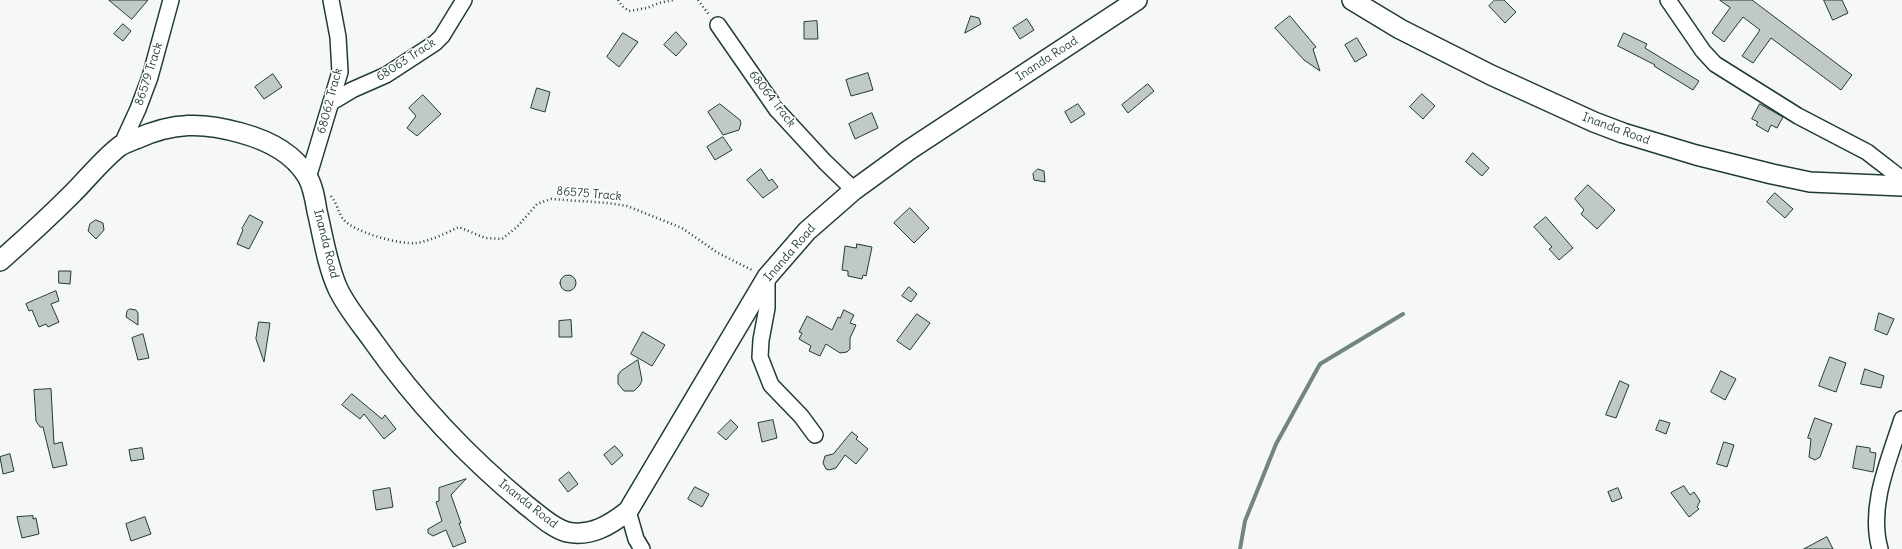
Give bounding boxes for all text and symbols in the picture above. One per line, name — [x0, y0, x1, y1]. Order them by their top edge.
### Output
street label: Inanda Road — [1013, 34, 1081, 84]
street label: 68063 Track — [374, 36, 438, 84]
street label: 86579 Track — [132, 41, 166, 107]
street label: 68062 Track — [314, 67, 346, 135]
street label: 68064 Track — [745, 68, 799, 130]
street label: Inanda Road — [1580, 110, 1652, 148]
street label: 86575 Track — [556, 184, 622, 204]
street label: Inanda Road — [310, 208, 342, 280]
street label: Inanda Road — [761, 222, 819, 284]
street label: Inanda Road — [496, 477, 560, 531]

